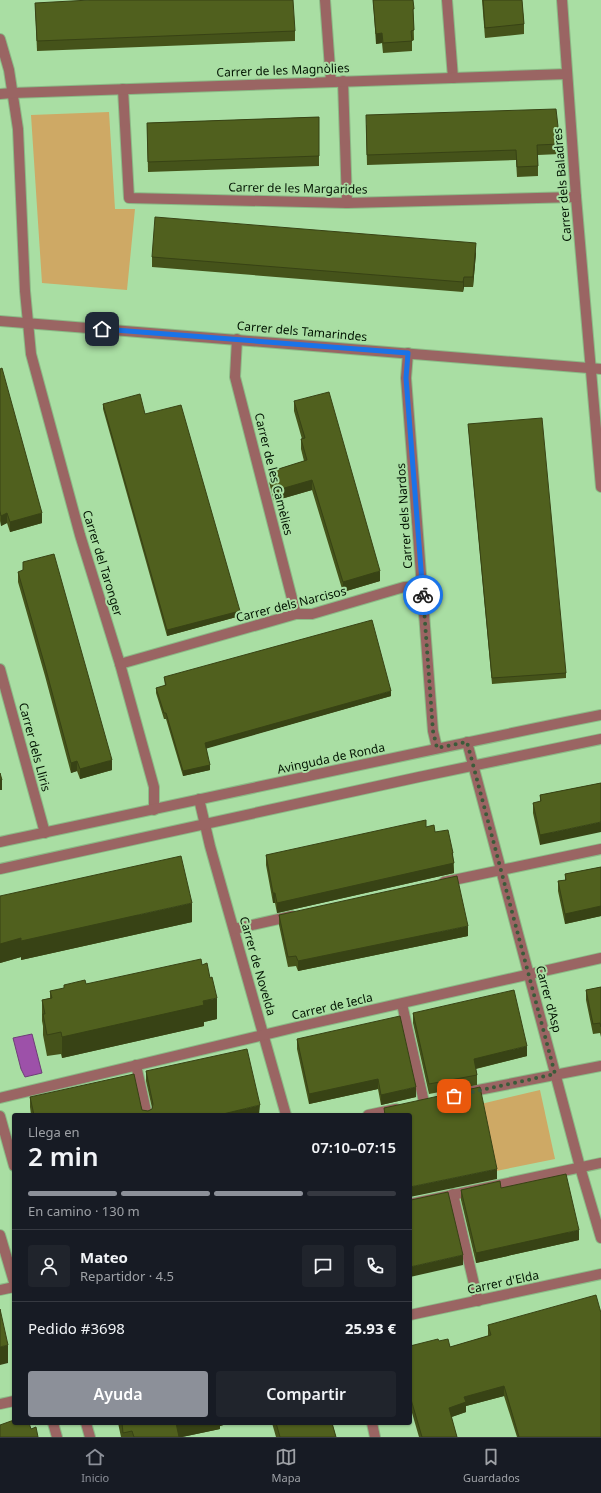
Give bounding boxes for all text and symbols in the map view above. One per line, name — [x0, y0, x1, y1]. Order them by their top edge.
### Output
street label: Carrer de les Magnòlies — [216, 59, 350, 81]
street label: Carrer dels Baladres — [549, 127, 575, 242]
street label: Carrer de les Margarides — [228, 178, 368, 198]
pin — [85, 312, 119, 346]
street label: Carrer dels Tamarindes — [236, 317, 368, 345]
icon: home — [91, 318, 113, 340]
street label: Carrer de les Camèlies — [251, 411, 298, 537]
street label: Carrer dels Nardos — [392, 462, 416, 569]
street label: Carrer del Taronger — [79, 508, 127, 618]
courier — [403, 575, 443, 615]
street label: Carrer dels Narcisos — [234, 582, 348, 626]
icon: bike — [412, 584, 434, 606]
street label: Carrer dels Lliris — [15, 701, 55, 793]
street label: Avinguda de Ronda — [276, 738, 386, 778]
street label: Carrer de Novelda — [236, 914, 280, 1018]
street label: Carrer d'Asp — [532, 964, 566, 1034]
street label: Carrer de Iecla — [290, 988, 374, 1024]
pin — [437, 1079, 471, 1113]
icon: bag — [443, 1085, 465, 1107]
text: Llega en — [28, 1123, 80, 1141]
text: 07:10–07:15 — [312, 1137, 396, 1157]
text: 2 min — [28, 1138, 99, 1174]
text: En camino · 130 m — [28, 1202, 140, 1220]
button: person — [28, 1245, 70, 1287]
button: chat — [302, 1245, 344, 1287]
button: phone — [354, 1245, 396, 1287]
text: Mateo — [80, 1247, 128, 1267]
street label: Carrer d'Elda — [466, 1266, 540, 1298]
text: Repartidor · 4.5 — [80, 1267, 174, 1285]
text: Pedido #3698 — [28, 1318, 125, 1338]
text: 25.93 € — [345, 1318, 396, 1338]
button: Ayuda — [28, 1371, 208, 1417]
button: Compartir — [216, 1371, 396, 1417]
tab: Inicio — [81, 1446, 109, 1485]
tab: Mapa — [272, 1446, 301, 1485]
tab: Guardados — [463, 1446, 520, 1485]

